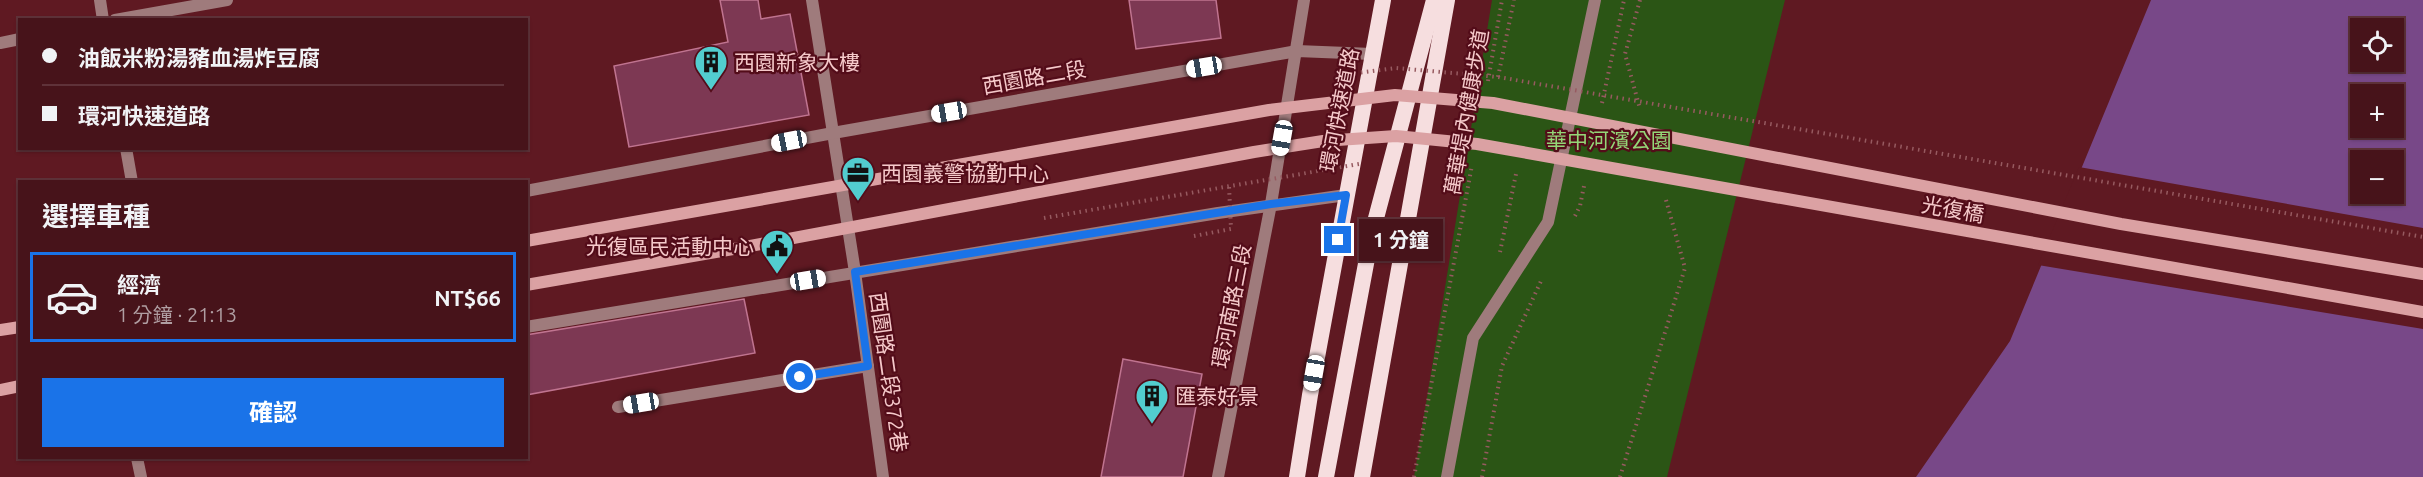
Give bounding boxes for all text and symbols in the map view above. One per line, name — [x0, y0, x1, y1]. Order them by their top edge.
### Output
map controls — [2350, 18, 2404, 204]
button: locate — [2350, 18, 2404, 72]
street label: 萬華堤內健康步道 — [1440, 27, 1492, 197]
building icon: 西園新象大樓 — [693, 44, 729, 91]
text: 油飯米粉湯豬血湯炸豆腐 — [78, 45, 320, 70]
street label: 環河快速道路 — [1315, 46, 1363, 174]
place label: 西園新象大樓 — [734, 50, 860, 74]
car — [1185, 55, 1223, 79]
street label: 西園路二段 — [980, 56, 1088, 98]
button: + — [2350, 84, 2404, 138]
car — [930, 100, 968, 124]
text: 環河快速道路 — [78, 103, 210, 128]
car — [1270, 119, 1294, 157]
park label: 華中河濱公園 — [1546, 128, 1672, 152]
car — [770, 129, 808, 153]
button: − — [2350, 150, 2404, 204]
office icon: 西園義警協勤中心 — [840, 155, 876, 202]
place label: 西園義警協勤中心 — [881, 161, 1049, 185]
street label: 光復橋 — [1920, 192, 1986, 226]
text: 選擇車種 — [42, 201, 150, 231]
callout: 1 分鐘 — [1359, 219, 1443, 261]
route end — [1324, 226, 1351, 253]
public building icon: 光復區民活動中心 — [759, 228, 795, 275]
text: 1 分鐘 — [1373, 228, 1429, 251]
place label: 光復區民活動中心 — [586, 234, 754, 258]
street label: 環河南路三段 — [1207, 242, 1255, 370]
car — [789, 268, 827, 292]
icon: car — [45, 270, 99, 324]
text: 經濟 — [117, 272, 161, 297]
text: NT$66 — [434, 285, 501, 310]
street label: 西園路二段372巷 — [866, 290, 912, 454]
text: 1 分鐘 · 21:13 — [117, 303, 237, 326]
car — [1302, 354, 1326, 392]
route start — [786, 363, 813, 390]
button: 確認 — [42, 378, 504, 447]
building icon: 匯泰好景 — [1134, 378, 1170, 425]
place label: 匯泰好景 — [1175, 384, 1259, 408]
car — [622, 391, 660, 415]

